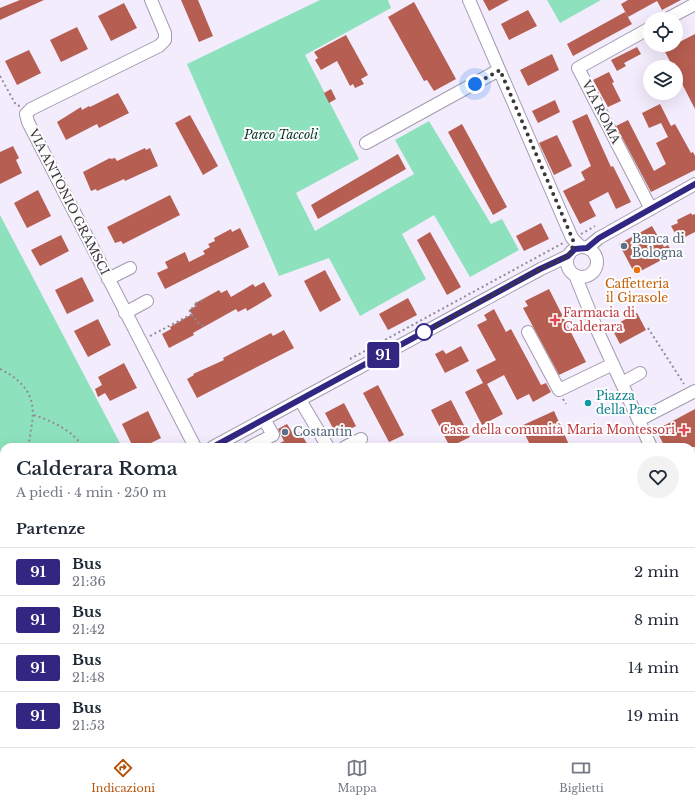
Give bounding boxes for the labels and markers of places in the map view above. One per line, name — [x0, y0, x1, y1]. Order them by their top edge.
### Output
place label: Banca di Bologna — [632, 231, 685, 260]
marker: Banca di Bologna — [619, 241, 629, 251]
marker: Caffetteria il Girasole — [632, 265, 642, 275]
place label: Caffetteria il Girasole — [605, 276, 669, 305]
place label: Farmacia di Calderara — [563, 305, 635, 334]
marker: Farmacia di Calderara — [550, 315, 560, 325]
unlabelled marker — [415, 323, 433, 341]
place label: Piazza della Pace — [596, 388, 657, 417]
marker: Piazza della Pace — [583, 398, 593, 408]
place label: Casa della comunità Maria Montessori — [440, 422, 675, 437]
place label: Costantin — [293, 424, 352, 439]
marker: Casa della comunità Maria Montessori — [678, 424, 690, 436]
marker: Costantin — [280, 427, 290, 437]

